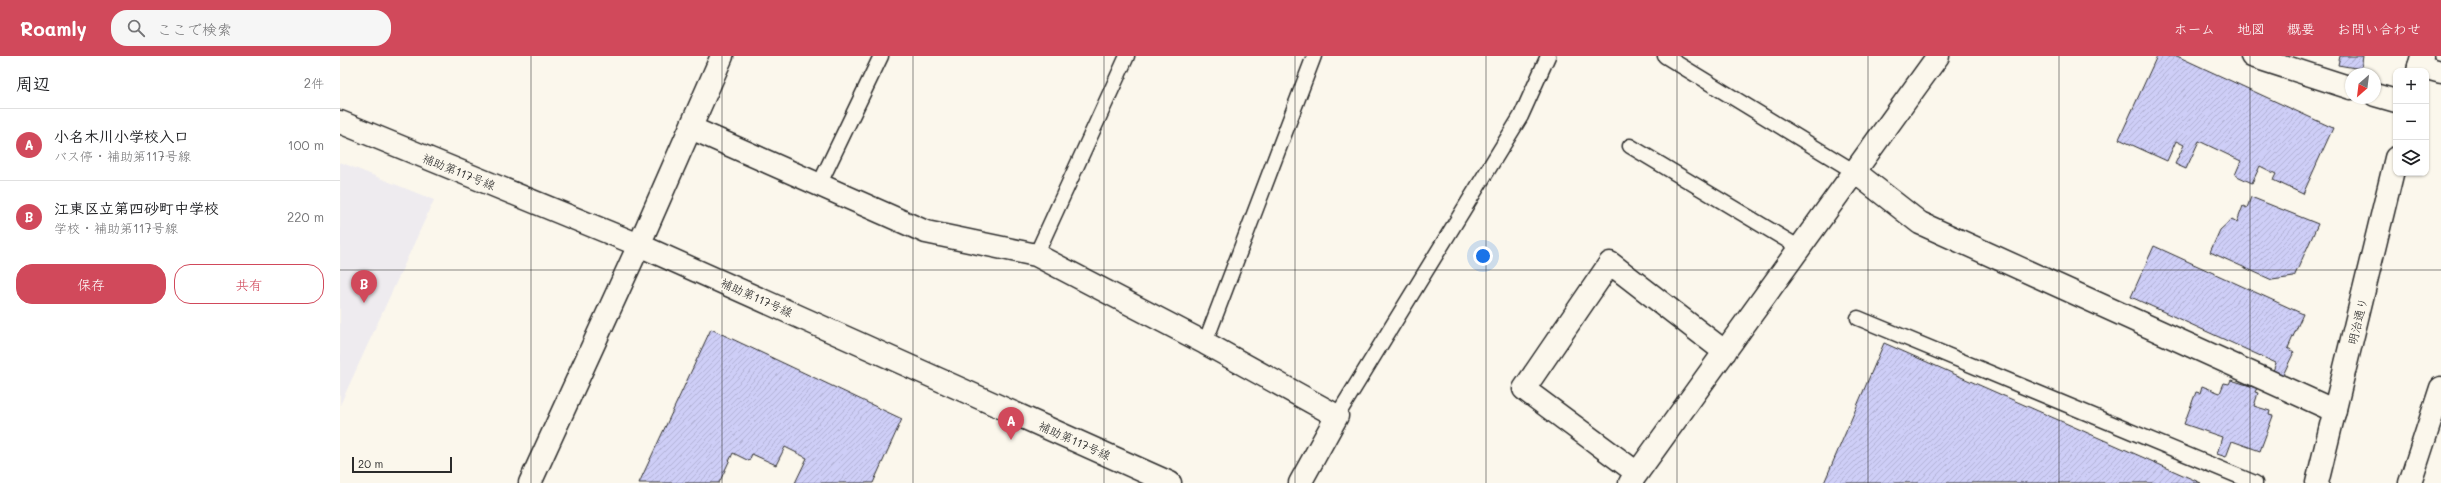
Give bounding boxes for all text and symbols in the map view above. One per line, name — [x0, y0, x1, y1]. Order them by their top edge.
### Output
search box — [111, 10, 391, 46]
text: Roamly — [20, 16, 87, 41]
icon: search — [125, 17, 147, 39]
text: ここで検索 — [157, 19, 232, 39]
text: ホーム — [2174, 19, 2215, 38]
text: 地図 — [2237, 19, 2265, 38]
text: 概要 — [2287, 19, 2315, 38]
text: お問い合わせ — [2337, 19, 2421, 38]
north arrow — [2345, 68, 2381, 104]
map controls — [2393, 68, 2429, 176]
button: + — [2393, 68, 2429, 104]
text: 周辺 — [16, 72, 50, 94]
text: 2件 — [304, 74, 324, 91]
button: − — [2393, 104, 2429, 140]
text: 小名木川小学校入口 — [54, 126, 189, 146]
text: A — [24, 136, 34, 153]
text: 100 m — [288, 136, 324, 153]
button: layers — [2393, 140, 2429, 176]
text: バス停 · 補助第117号線 — [54, 147, 191, 164]
street label: 補助第117号線 — [420, 149, 498, 193]
text: 江東区立第四砂町中学校 — [54, 198, 219, 218]
text: B — [25, 208, 33, 225]
text: 220 m — [287, 208, 324, 225]
text: 学校 · 補助第117号線 — [54, 219, 178, 236]
your location — [1473, 246, 1493, 266]
button: 保存 — [16, 264, 166, 304]
button: 共有 — [174, 264, 324, 304]
pin: B — [351, 270, 377, 303]
street label: 補助第117号線 — [718, 274, 796, 320]
street label: 明治通り — [2343, 296, 2371, 346]
pin: A — [998, 407, 1024, 440]
street label: 補助第117号線 — [1036, 417, 1114, 463]
scale bar — [352, 455, 452, 474]
text: 20 m — [358, 456, 383, 471]

